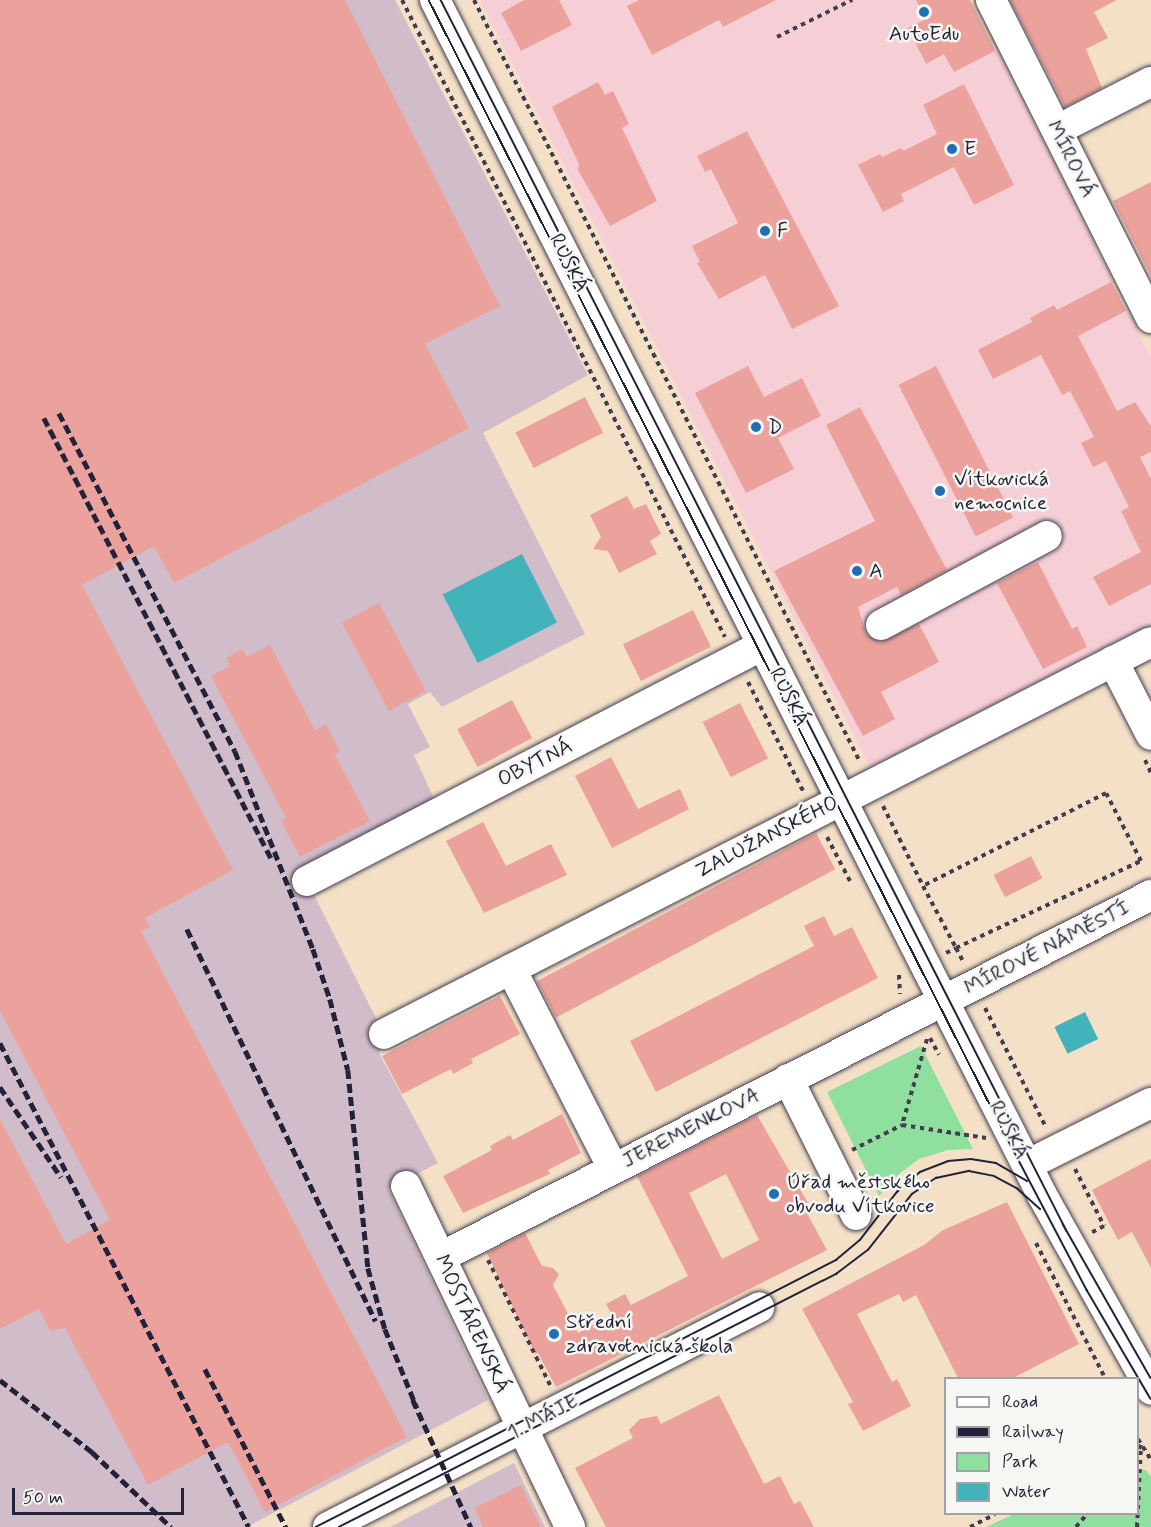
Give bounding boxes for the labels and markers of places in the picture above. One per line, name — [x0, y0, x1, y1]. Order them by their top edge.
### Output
marker: AutoEdu — [917, 5, 931, 19]
place label: AutoEdu — [889, 21, 959, 47]
place label: E — [964, 136, 976, 162]
marker: E — [945, 142, 959, 156]
place label: F — [777, 218, 788, 244]
marker: F — [758, 224, 772, 238]
place label: D — [768, 414, 782, 440]
marker: D — [749, 420, 763, 434]
place label: Vítkovická nemocnice — [954, 466, 1049, 516]
marker: Vítkovická nemocnice — [931, 482, 949, 500]
place label: A — [869, 558, 883, 584]
marker: A — [850, 564, 864, 578]
place label: Úřad městského obvodu Vítkovice — [786, 1169, 935, 1219]
marker: Úřad městského obvodu Vítkovice — [767, 1187, 781, 1201]
place label: Střední zdravotnická škola — [566, 1309, 733, 1359]
marker: Střední zdravotnická škola — [547, 1327, 561, 1341]

